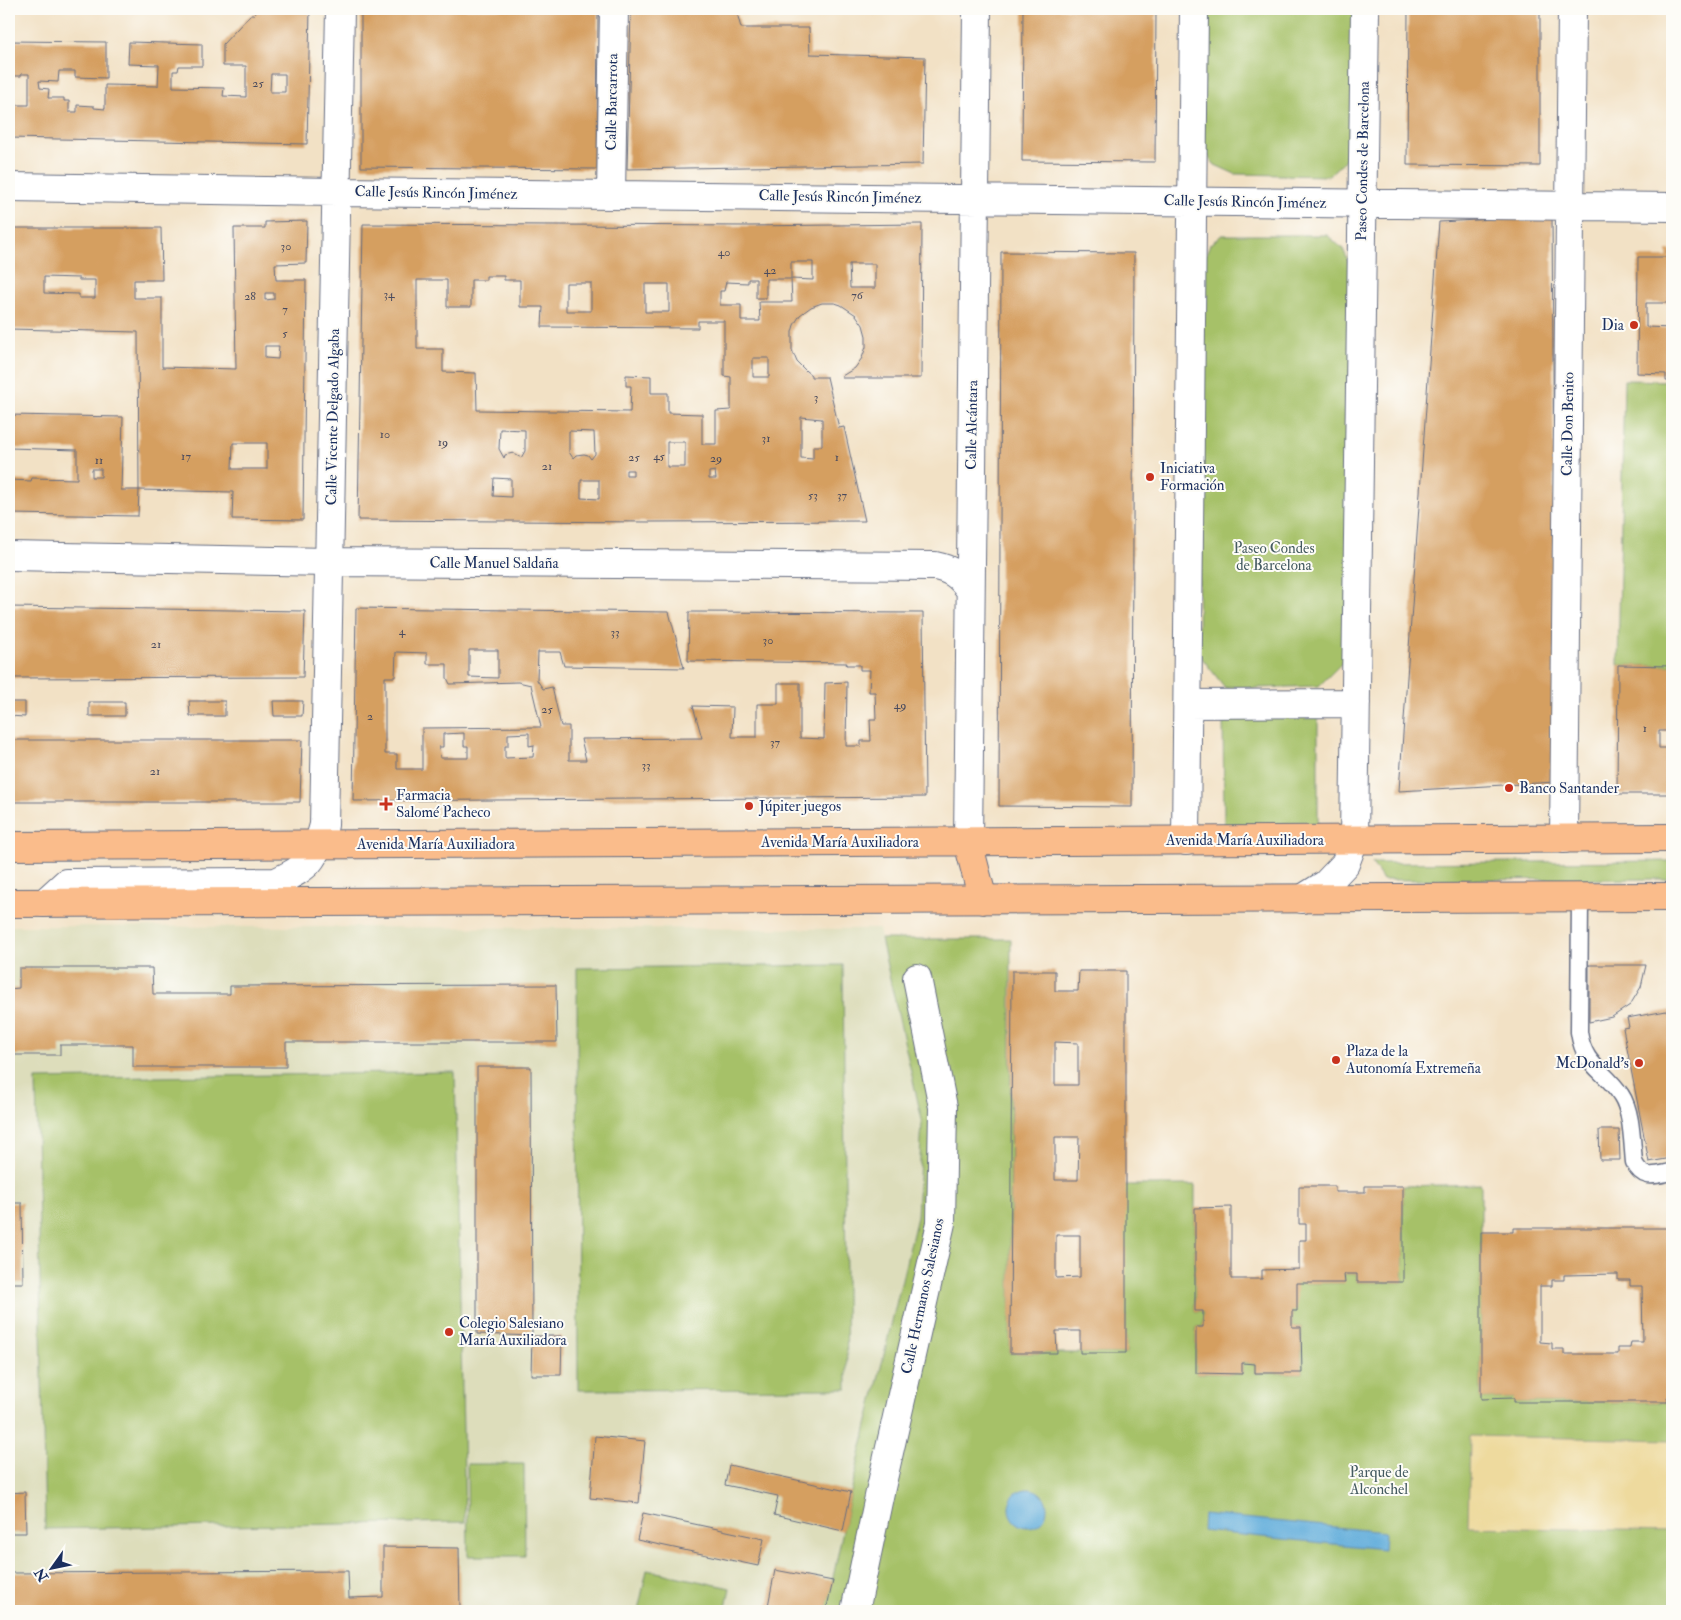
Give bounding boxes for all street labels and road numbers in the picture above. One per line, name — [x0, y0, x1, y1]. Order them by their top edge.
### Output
street label: Calle Barcarrota — [602, 52, 622, 151]
street label: Paseo Condes de Barcelona — [1352, 80, 1374, 241]
street label: Calle Jesús Rincón Jiménez — [354, 182, 518, 205]
street label: Calle Jesús Rincón Jiménez — [758, 186, 922, 209]
street label: Calle Jesús Rincón Jiménez — [1163, 191, 1327, 214]
street label: Calle Vicente Delgado Algaba — [322, 328, 344, 506]
street label: Calle Don Benito — [1558, 372, 1578, 476]
street label: Calle Alcántara — [962, 379, 982, 470]
street label: Calle Manuel Saldaña — [429, 554, 559, 573]
street label: Avenida María Auxiliadora — [1165, 831, 1325, 850]
street label: Avenida María Auxiliadora — [760, 833, 920, 852]
street label: Avenida María Auxiliadora — [356, 835, 516, 854]
street label: Calle Hermanos Salesianos — [897, 1216, 949, 1376]

